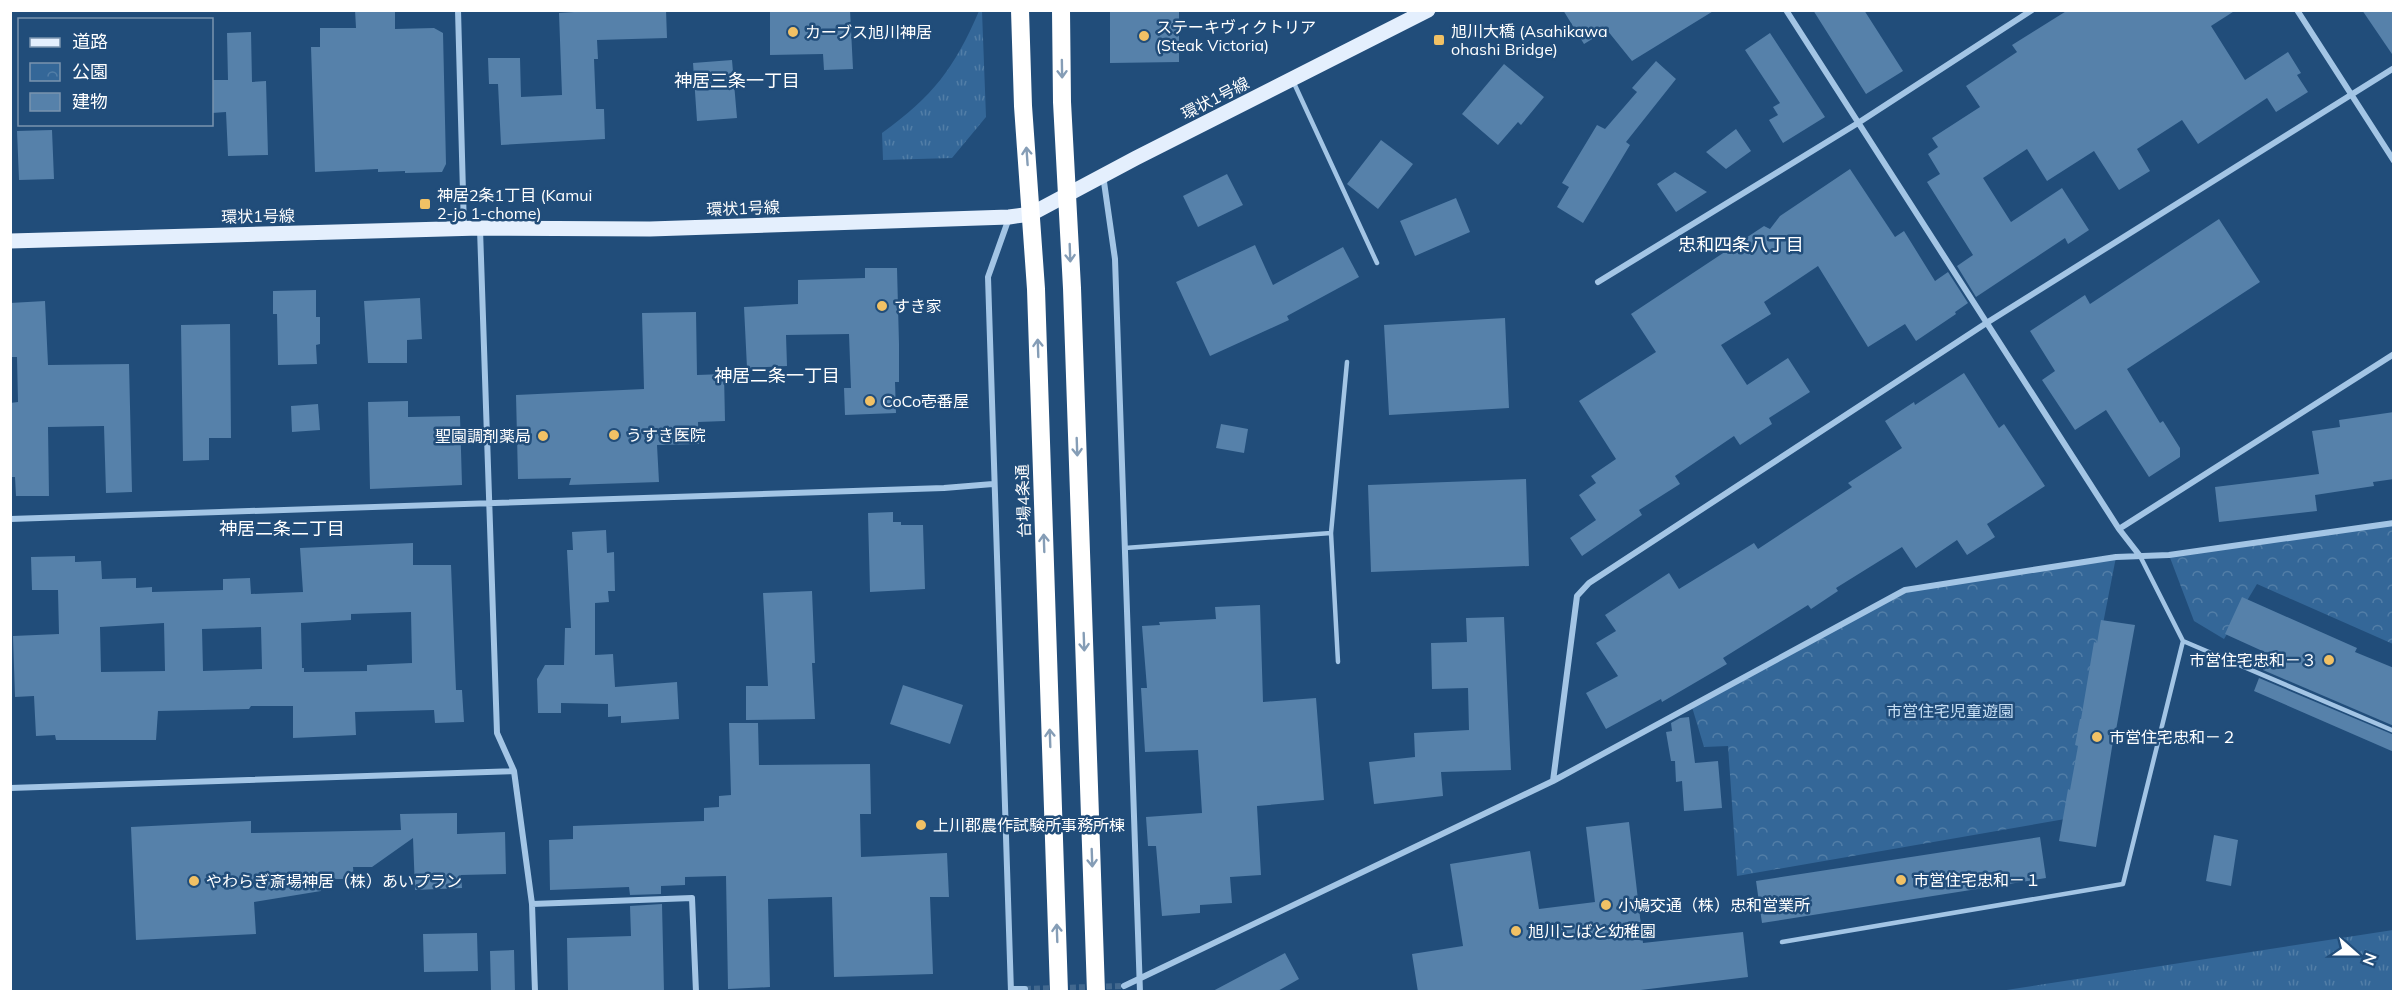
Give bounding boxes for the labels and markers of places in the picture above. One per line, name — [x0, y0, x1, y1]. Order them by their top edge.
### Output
place label: ステーキヴィクトリア (Steak Victoria) — [1156, 17, 1316, 55]
place label: 旭川大橋 (Asahikawa ohashi Bridge) — [1451, 21, 1608, 59]
place label: カーブス旭川神居 — [805, 22, 932, 42]
marker: カーブス旭川神居 — [786, 25, 800, 39]
marker: ステーキヴィクトリア (Steak Victoria) — [1137, 29, 1151, 43]
marker: 旭川大橋 (Asahikawa ohashi Bridge) — [1432, 33, 1446, 47]
place label: 神居2条1丁目 (Kamui 2-jo 1-chome) — [437, 185, 592, 223]
marker: 神居2条1丁目 (Kamui 2-jo 1-chome) — [418, 197, 432, 211]
place label: すき家 — [894, 296, 942, 316]
marker: すき家 — [875, 299, 889, 313]
place label: CoCo壱番屋 — [882, 391, 969, 411]
marker: CoCo壱番屋 — [863, 394, 877, 408]
place label: うすき医院 — [626, 425, 706, 445]
place label: 聖園調剤薬局 — [435, 426, 531, 446]
marker: うすき医院 — [607, 428, 621, 442]
marker: 聖園調剤薬局 — [536, 429, 550, 443]
place label: 市営住宅忠和－３ — [2189, 650, 2317, 670]
marker: 市営住宅忠和－３ — [2322, 653, 2336, 667]
place label: 市営住宅忠和－２ — [2109, 727, 2237, 747]
marker: 市営住宅忠和－２ — [2090, 730, 2104, 744]
place label: 上川郡農作試験所事務所棟 — [933, 815, 1125, 835]
marker: 上川郡農作試験所事務所棟 — [914, 818, 928, 832]
place label: 市営住宅忠和－１ — [1913, 870, 2041, 890]
place label: やわらぎ斎場神居（株）あいプラン — [206, 871, 462, 891]
marker: 市営住宅忠和－１ — [1894, 873, 1908, 887]
marker: やわらぎ斎場神居（株）あいプラン — [187, 874, 201, 888]
place label: 小鳩交通（株）忠和営業所 — [1618, 895, 1810, 915]
marker: 小鳩交通（株）忠和営業所 — [1599, 898, 1613, 912]
place label: 旭川こばと幼稚園 — [1528, 921, 1656, 941]
marker: 旭川こばと幼稚園 — [1509, 924, 1523, 938]

